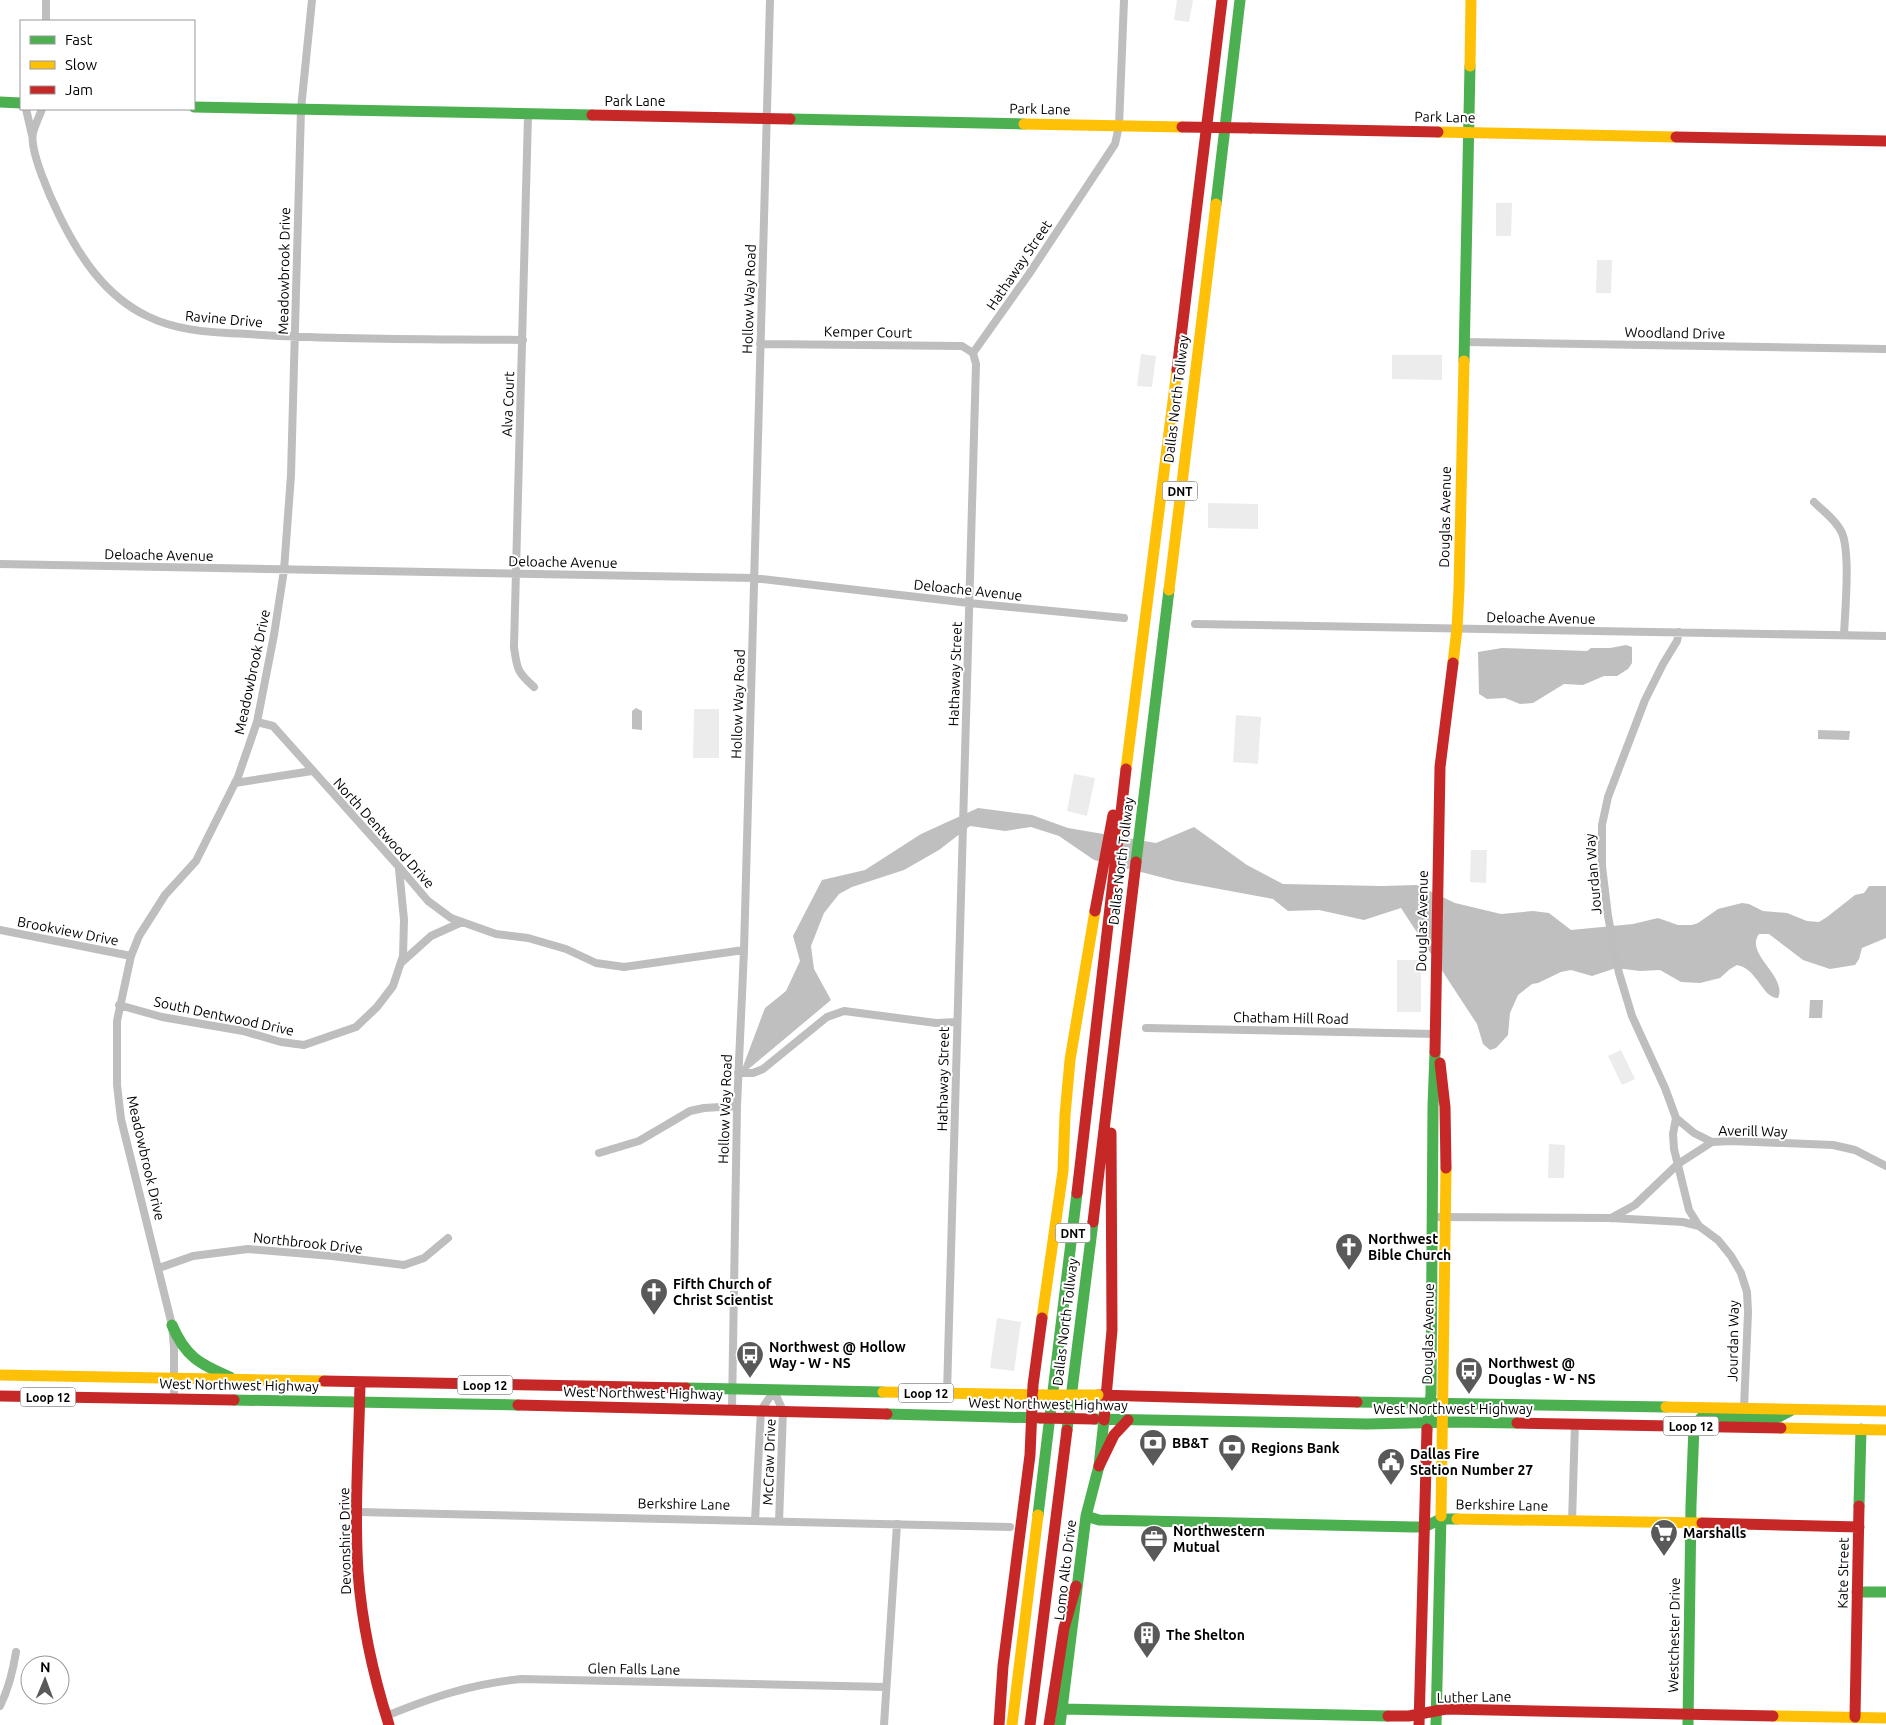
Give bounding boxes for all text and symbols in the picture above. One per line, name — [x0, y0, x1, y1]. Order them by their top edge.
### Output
legend — [20, 20, 195, 110]
text: Fast — [65, 31, 93, 48]
text: Slow — [65, 56, 98, 73]
text: Jam — [65, 81, 93, 98]
street label: Park Lane — [604, 93, 666, 109]
street label: Park Lane — [1009, 100, 1071, 118]
street label: Park Lane — [1414, 108, 1476, 126]
street label: Meadowbrook Drive — [275, 207, 293, 335]
street label: Hathaway Street — [983, 217, 1055, 313]
street label: Hollow Way Road — [739, 244, 759, 354]
street label: Ravine Drive — [184, 308, 264, 330]
street label: Kemper Court — [824, 323, 913, 341]
street label: Woodland Drive — [1625, 324, 1725, 342]
street label: Dallas North Tollway — [1160, 334, 1192, 464]
street label: Alva Court — [499, 370, 517, 437]
street label: Douglas Avenue — [1436, 466, 1454, 568]
road number: DNT — [1162, 482, 1198, 501]
street label: Deloache Avenue — [104, 546, 214, 564]
street label: Deloache Avenue — [508, 553, 618, 571]
street label: Deloache Avenue — [913, 576, 1023, 604]
street label: Meadowbrook Drive — [231, 608, 273, 736]
street label: Deloache Avenue — [1486, 609, 1596, 627]
street label: Hathaway Street — [945, 621, 965, 727]
street label: Hollow Way Road — [728, 649, 748, 759]
street label: North Dentwood Drive — [330, 774, 438, 892]
street label: Dallas North Tollway — [1105, 796, 1137, 926]
street label: Jourdan Way — [1581, 832, 1605, 915]
street label: Douglas Avenue — [1413, 870, 1431, 972]
street label: Brookview Drive — [16, 913, 120, 949]
street label: South Dentwood Drive — [152, 993, 296, 1039]
street label: Chatham Hill Road — [1233, 1009, 1349, 1027]
street label: Hathaway Street — [934, 1026, 952, 1131]
street label: Hollow Way Road — [715, 1054, 735, 1164]
street label: Meadowbrook Drive — [124, 1094, 168, 1222]
street label: Averill Way — [1718, 1122, 1788, 1140]
road number: DNT — [1056, 1224, 1090, 1242]
street label: Northbrook Drive — [252, 1229, 364, 1257]
place label: Northwest Bible Church — [1368, 1231, 1451, 1263]
church icon: Northwest Bible Church — [1334, 1232, 1364, 1271]
street label: Dallas North Tollway — [1049, 1257, 1081, 1387]
place label: Fifth Church of Christ Scientist — [673, 1276, 773, 1308]
church icon: Fifth Church of Christ Scientist — [639, 1277, 669, 1316]
street label: Douglas Avenue — [1419, 1283, 1437, 1385]
street label: Jourdan Way — [1724, 1300, 1742, 1382]
place label: Northwest @ Hollow Way - W - NS — [769, 1339, 906, 1371]
bus stop icon: Northwest @ Hollow Way - W - NS — [735, 1340, 765, 1379]
place label: Northwest @ Douglas - W - NS — [1488, 1355, 1596, 1387]
bus stop icon: Northwest @ Douglas - W - NS — [1454, 1356, 1484, 1395]
street label: West Northwest Highway — [159, 1376, 319, 1394]
road number: Loop 12 — [458, 1376, 512, 1394]
street label: West Northwest Highway — [563, 1384, 723, 1402]
road number: Loop 12 — [898, 1384, 954, 1402]
road number: Loop 12 — [20, 1388, 76, 1406]
street label: West Northwest Highway — [968, 1395, 1128, 1413]
street label: West Northwest Highway — [1373, 1401, 1533, 1417]
road number: Loop 12 — [1664, 1416, 1718, 1435]
street label: McCraw Drive — [759, 1418, 779, 1506]
bank icon: BB&T — [1138, 1428, 1168, 1467]
bank icon: Regions Bank — [1217, 1433, 1247, 1472]
place label: BB&T — [1172, 1435, 1209, 1451]
place label: Regions Bank — [1251, 1440, 1340, 1456]
place label: Dallas Fire Station Number 27 — [1410, 1446, 1533, 1478]
public building icon: Dallas Fire Station Number 27 — [1376, 1447, 1406, 1486]
street label: Devonshire Drive — [336, 1487, 354, 1595]
street label: Berkshire Lane — [637, 1495, 731, 1513]
street label: Berkshire Lane — [1455, 1496, 1549, 1514]
supermarket icon: Marshalls — [1649, 1518, 1679, 1557]
street label: Lomo Alto Drive — [1051, 1519, 1079, 1621]
place label: Northwestern Mutual — [1173, 1523, 1265, 1555]
office icon: Northwestern Mutual — [1139, 1524, 1169, 1563]
place label: Marshalls — [1683, 1525, 1747, 1541]
street label: Kate Street — [1834, 1537, 1852, 1609]
street label: Westchester Drive — [1665, 1577, 1683, 1693]
building icon: The Shelton — [1132, 1620, 1162, 1659]
place label: The Shelton — [1166, 1627, 1245, 1643]
north arrow — [20, 1655, 70, 1705]
text: N — [40, 1659, 51, 1675]
street label: Glen Falls Lane — [588, 1660, 680, 1678]
street label: Luther Lane — [1436, 1688, 1512, 1706]

